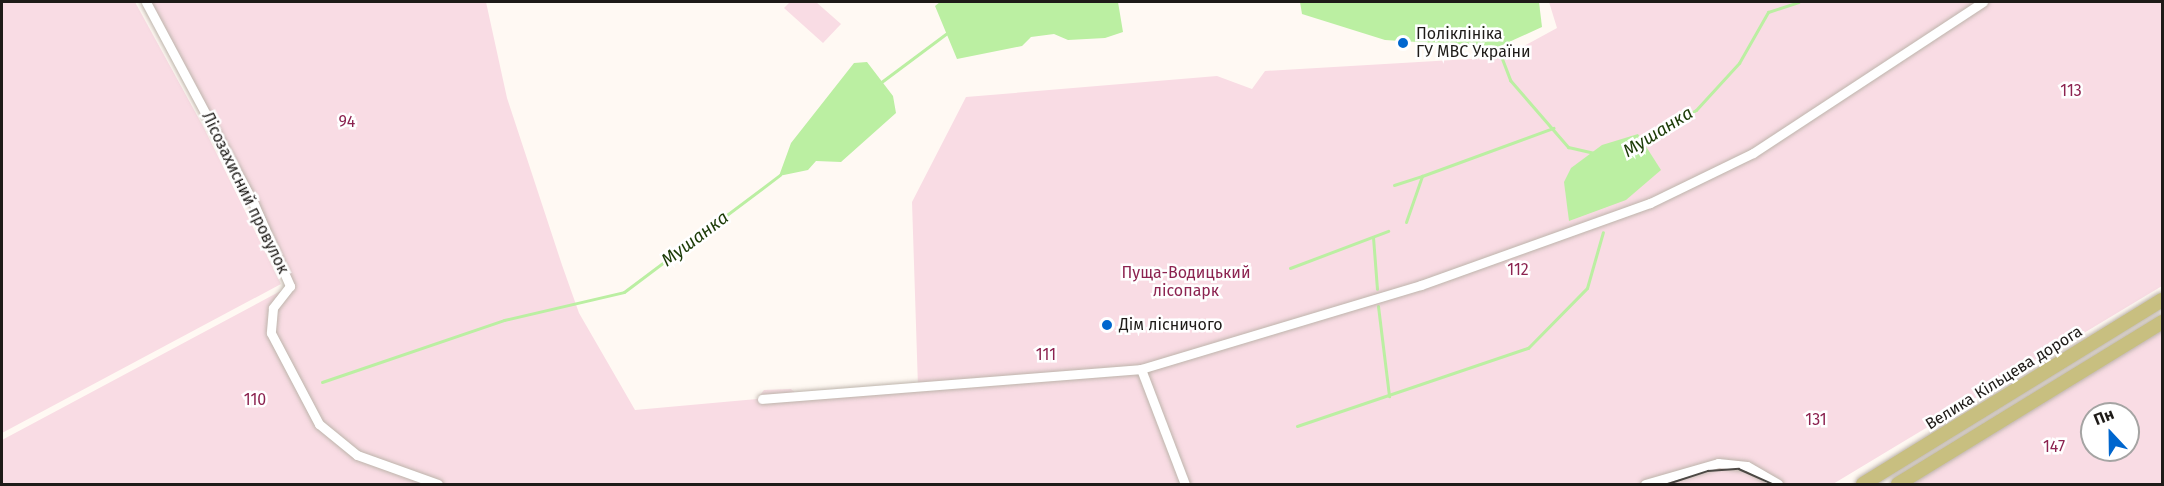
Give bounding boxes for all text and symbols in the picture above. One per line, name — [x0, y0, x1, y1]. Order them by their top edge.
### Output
place label: Поліклініка ГУ МВС України — [1416, 24, 1530, 62]
marker: Поліклініка ГУ МВС України — [1394, 34, 1412, 52]
park label: 113 — [2060, 81, 2082, 101]
water label: Мушанка — [1619, 102, 1697, 162]
street label: Лісозахисний провулок — [197, 109, 293, 277]
park label: 94 — [339, 112, 355, 132]
water label: Мушанка — [657, 207, 733, 271]
park label: 112 — [1507, 260, 1529, 280]
park label: Пуща-Водицький лісопарк — [1122, 263, 1250, 301]
place label: Дім лісничого — [1119, 315, 1223, 335]
marker: Дім лісничого — [1100, 318, 1114, 332]
street label: Велика Кільцева дорога — [1922, 322, 2086, 434]
park label: 111 — [1036, 345, 1056, 365]
park label: 110 — [244, 390, 266, 410]
north arrow — [2080, 402, 2140, 462]
text: Пн — [2091, 404, 2117, 429]
park label: 131 — [1805, 410, 1827, 430]
park label: 147 — [2043, 437, 2065, 457]

